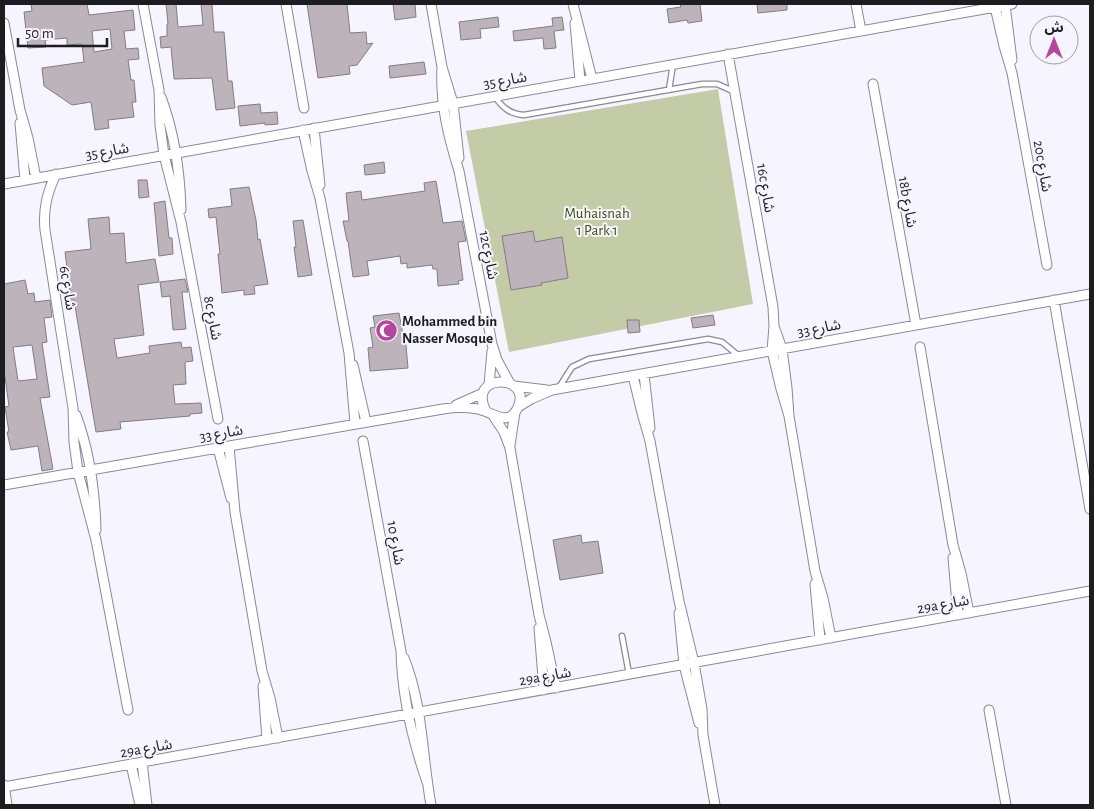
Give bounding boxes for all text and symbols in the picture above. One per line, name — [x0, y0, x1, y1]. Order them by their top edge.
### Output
scale bar — [18, 15, 106, 47]
north arrow — [1029, 15, 1079, 65]
text: ش — [1044, 21, 1064, 35]
text: 50 m — [25, 26, 54, 41]
street label: شارع 35 — [482, 69, 529, 96]
street label: 20c شارع — [1027, 139, 1054, 194]
street label: شارع 35 — [84, 140, 131, 167]
street label: 16c شارع — [750, 162, 777, 215]
street label: 18b شارع — [892, 175, 919, 230]
park label: Muhaisnah 1 Park 1 — [564, 206, 630, 238]
street label: 12c شارع — [472, 229, 501, 282]
street label: 6c شارع — [53, 265, 78, 312]
street label: 8c شارع — [197, 295, 224, 342]
place label: Mohammed bin Nasser Mosque — [402, 314, 497, 346]
street label: شارع 33 — [796, 317, 843, 344]
mosque icon: Mohammed bin Nasser Mosque — [374, 318, 398, 342]
street label: شارع 33 — [198, 422, 245, 449]
street label: شارع 10 — [380, 520, 407, 567]
street label: 29a شارع — [916, 593, 971, 620]
street label: 29a شارع — [518, 665, 573, 692]
street label: 29a شارع — [119, 737, 174, 764]

